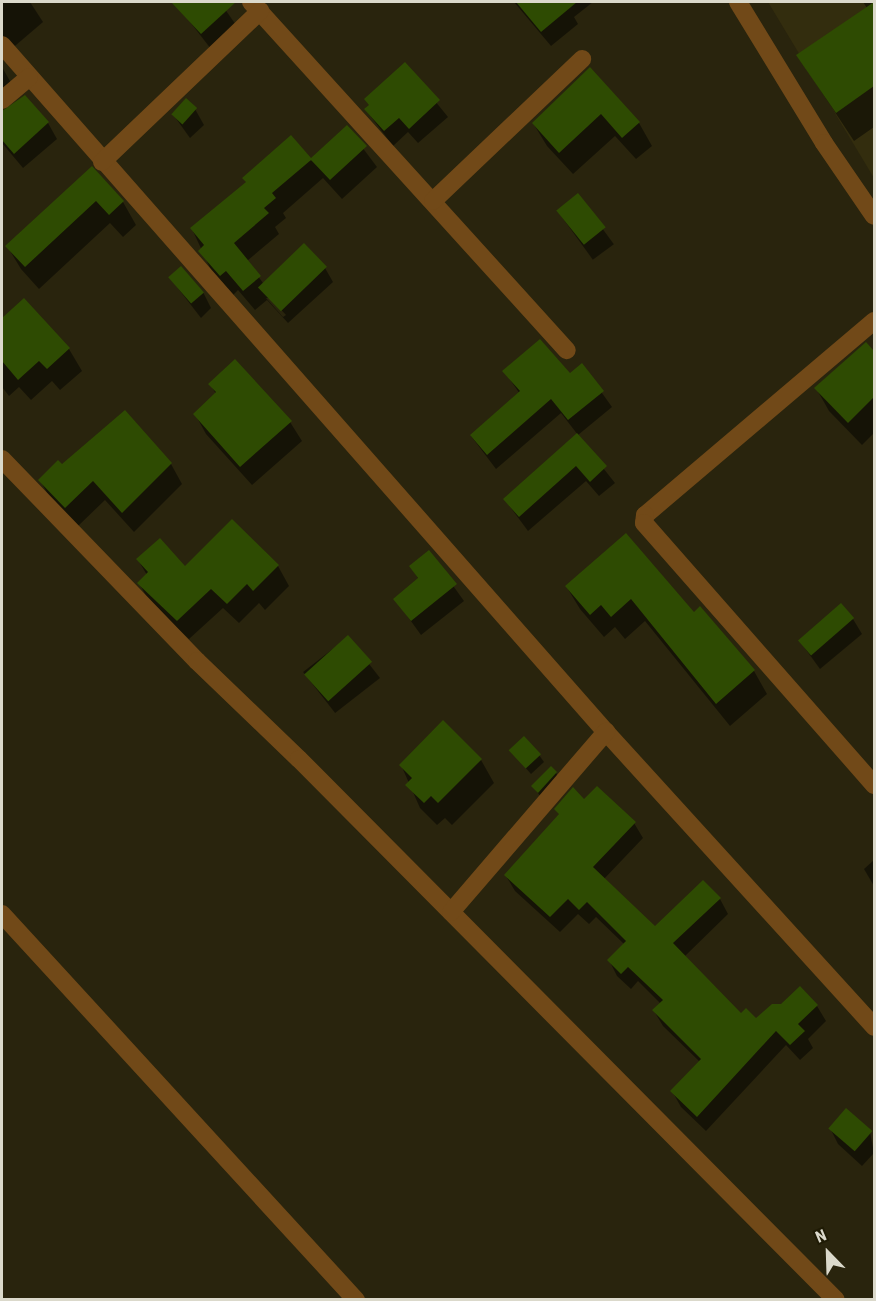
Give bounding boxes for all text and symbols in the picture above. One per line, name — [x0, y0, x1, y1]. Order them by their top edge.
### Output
north arrow — [798, 1223, 858, 1283]
text: N — [813, 1225, 829, 1247]

